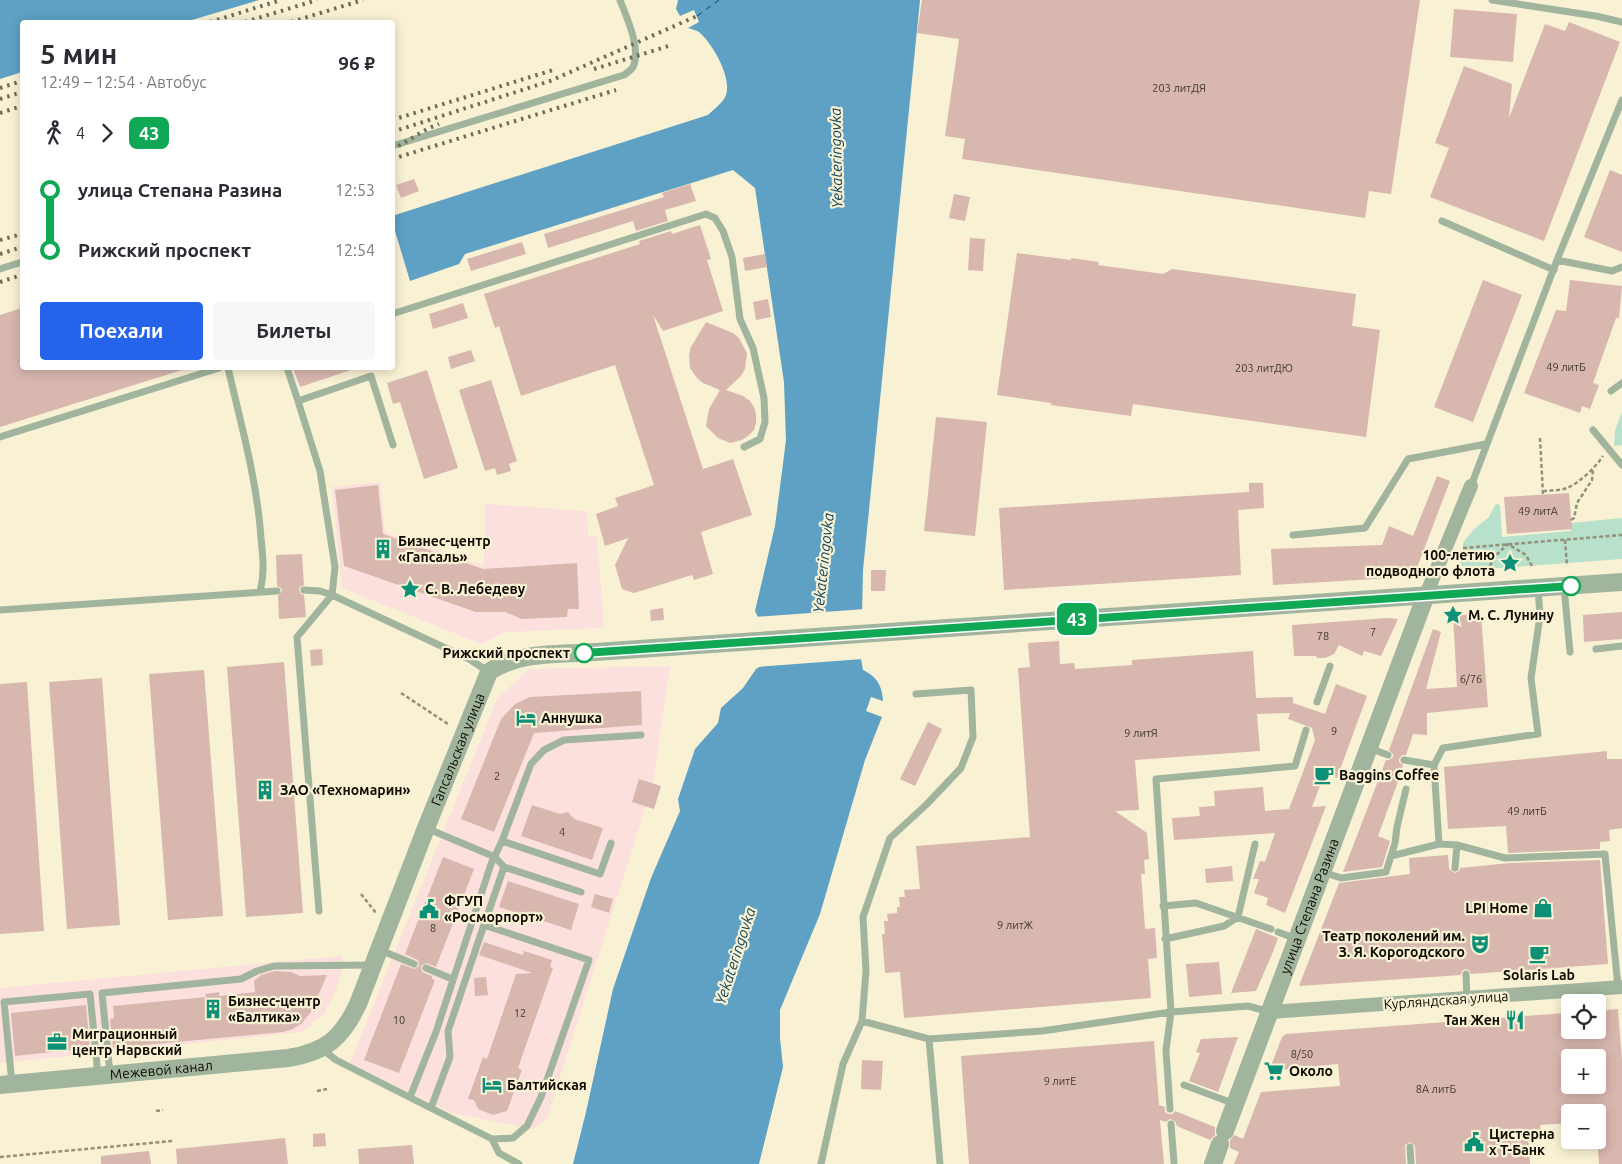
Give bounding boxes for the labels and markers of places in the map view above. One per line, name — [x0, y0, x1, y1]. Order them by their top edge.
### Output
place label: Бизнес-центр «Гапсаль» — [398, 533, 491, 565]
building icon: Бизнес-центр «Гапсаль» — [372, 538, 394, 560]
place label: 100-летию подводного флота — [1366, 547, 1495, 579]
place icon: 100-летию подводного флота — [1499, 552, 1521, 574]
unlabelled marker — [1561, 576, 1581, 596]
place icon: С. В. Лебедеву — [399, 578, 421, 600]
place label: С. В. Лебедеву — [425, 581, 526, 597]
place icon: М. С. Лунину — [1442, 604, 1464, 626]
place label: М. С. Лунину — [1468, 607, 1555, 623]
marker: Рижский проспект — [574, 643, 594, 663]
place label: Рижский проспект — [443, 645, 570, 661]
hotel icon: Аннушка — [515, 707, 537, 729]
place label: Аннушка — [541, 710, 602, 726]
cafe icon: Baggins Coffee — [1313, 764, 1335, 786]
place label: Baggins Coffee — [1339, 767, 1439, 783]
building icon: ЗАО «Техномарин» — [254, 779, 276, 801]
place label: ЗАО «Техномарин» — [280, 782, 410, 798]
place label: ФГУП «Росморпорт» — [444, 893, 543, 925]
shop icon: LPI Home — [1532, 897, 1554, 919]
public building icon: ФГУП «Росморпорт» — [418, 898, 440, 920]
place label: LPI Home — [1465, 900, 1528, 916]
place label: Театр поколений им. З. Я. Корогодского — [1322, 928, 1465, 960]
theatre icon: Театр поколений им. З. Я. Корогодского — [1469, 933, 1491, 955]
cafe icon: Solaris Lab — [1528, 943, 1550, 965]
place label: Solaris Lab — [1503, 967, 1575, 983]
place label: Бизнес-центр «Балтика» — [228, 993, 321, 1025]
building icon: Бизнес-центр «Балтика» — [202, 998, 224, 1020]
restaurant icon: Тан Жен — [1504, 1009, 1526, 1031]
place label: Тан Жен — [1444, 1012, 1500, 1028]
place label: Миграционный центр Нарвский — [72, 1026, 182, 1058]
office icon: Миграционный центр Нарвский — [46, 1031, 68, 1053]
supermarket icon: Около — [1263, 1060, 1285, 1082]
place label: Около — [1289, 1063, 1333, 1079]
hotel icon: Балтийская — [481, 1074, 503, 1096]
place label: Балтийская — [507, 1077, 587, 1093]
place label: Цистерна х Т-Банк — [1489, 1126, 1555, 1158]
public building icon: Цистерна х Т-Банк — [1463, 1131, 1485, 1153]

